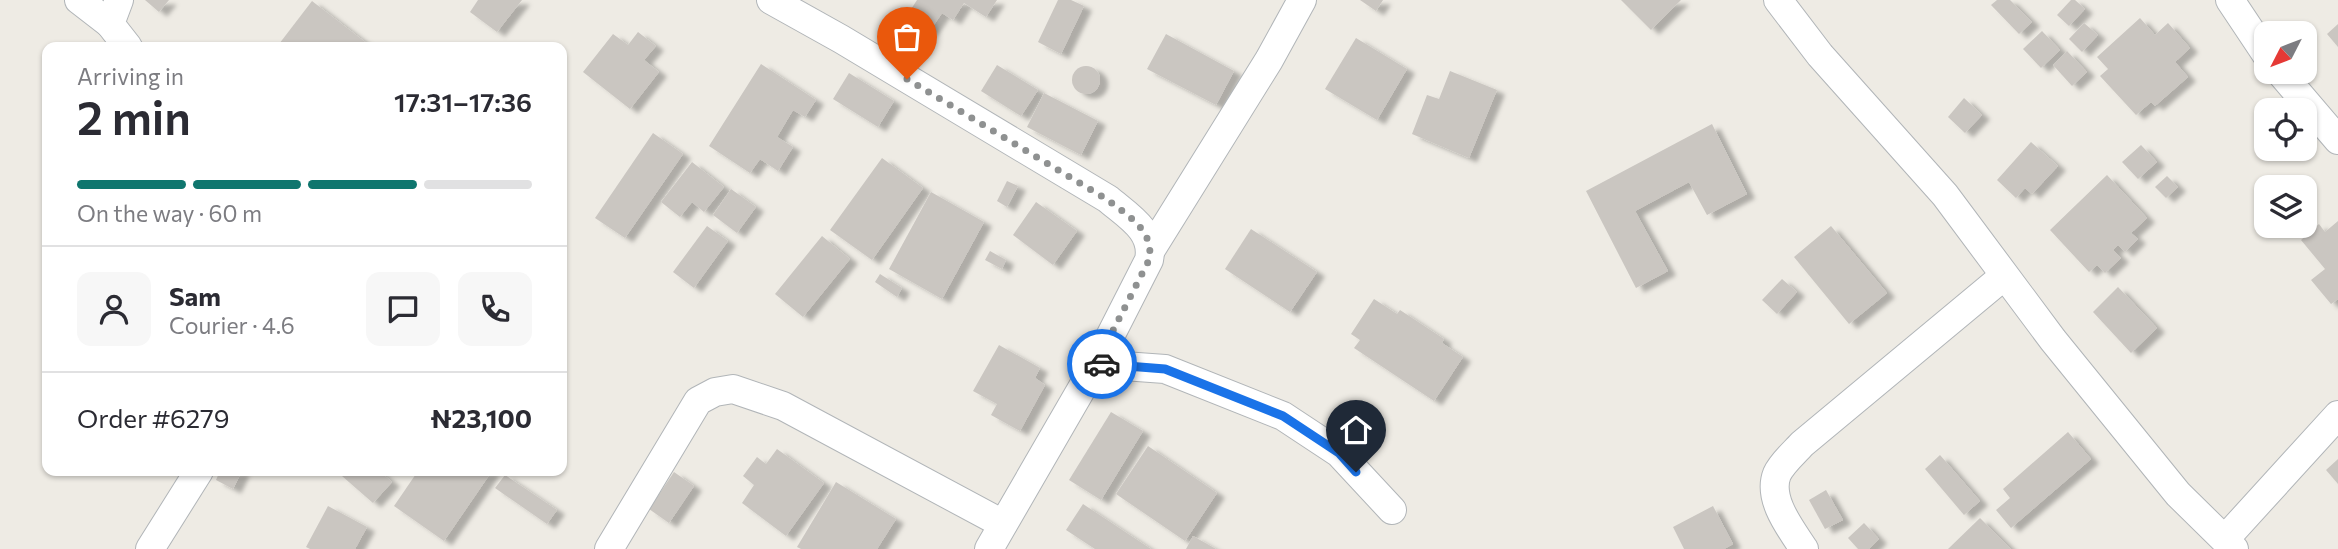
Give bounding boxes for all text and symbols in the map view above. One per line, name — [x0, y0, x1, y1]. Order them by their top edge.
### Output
pin — [877, 7, 937, 79]
icon: bag — [888, 18, 926, 56]
north arrow — [2254, 21, 2317, 84]
map controls — [2254, 21, 2317, 238]
text: Arriving in — [77, 62, 184, 90]
text: 17:31–17:36 — [394, 86, 532, 117]
text: 2 min — [77, 88, 191, 144]
button: locate — [2254, 98, 2317, 161]
button: layers — [2254, 175, 2317, 238]
text: On the way · 60 m — [77, 199, 262, 227]
button: person — [77, 272, 151, 346]
button: chat — [366, 272, 440, 346]
button: phone — [458, 272, 532, 346]
text: Sam — [169, 280, 221, 311]
text: Courier · 4.6 — [169, 311, 295, 339]
courier — [1067, 329, 1137, 399]
icon: car — [1083, 345, 1121, 383]
pin — [1326, 400, 1386, 472]
text: Order #6279 — [77, 402, 230, 433]
text: ₦23,100 — [431, 402, 532, 433]
icon: home — [1337, 411, 1375, 449]

